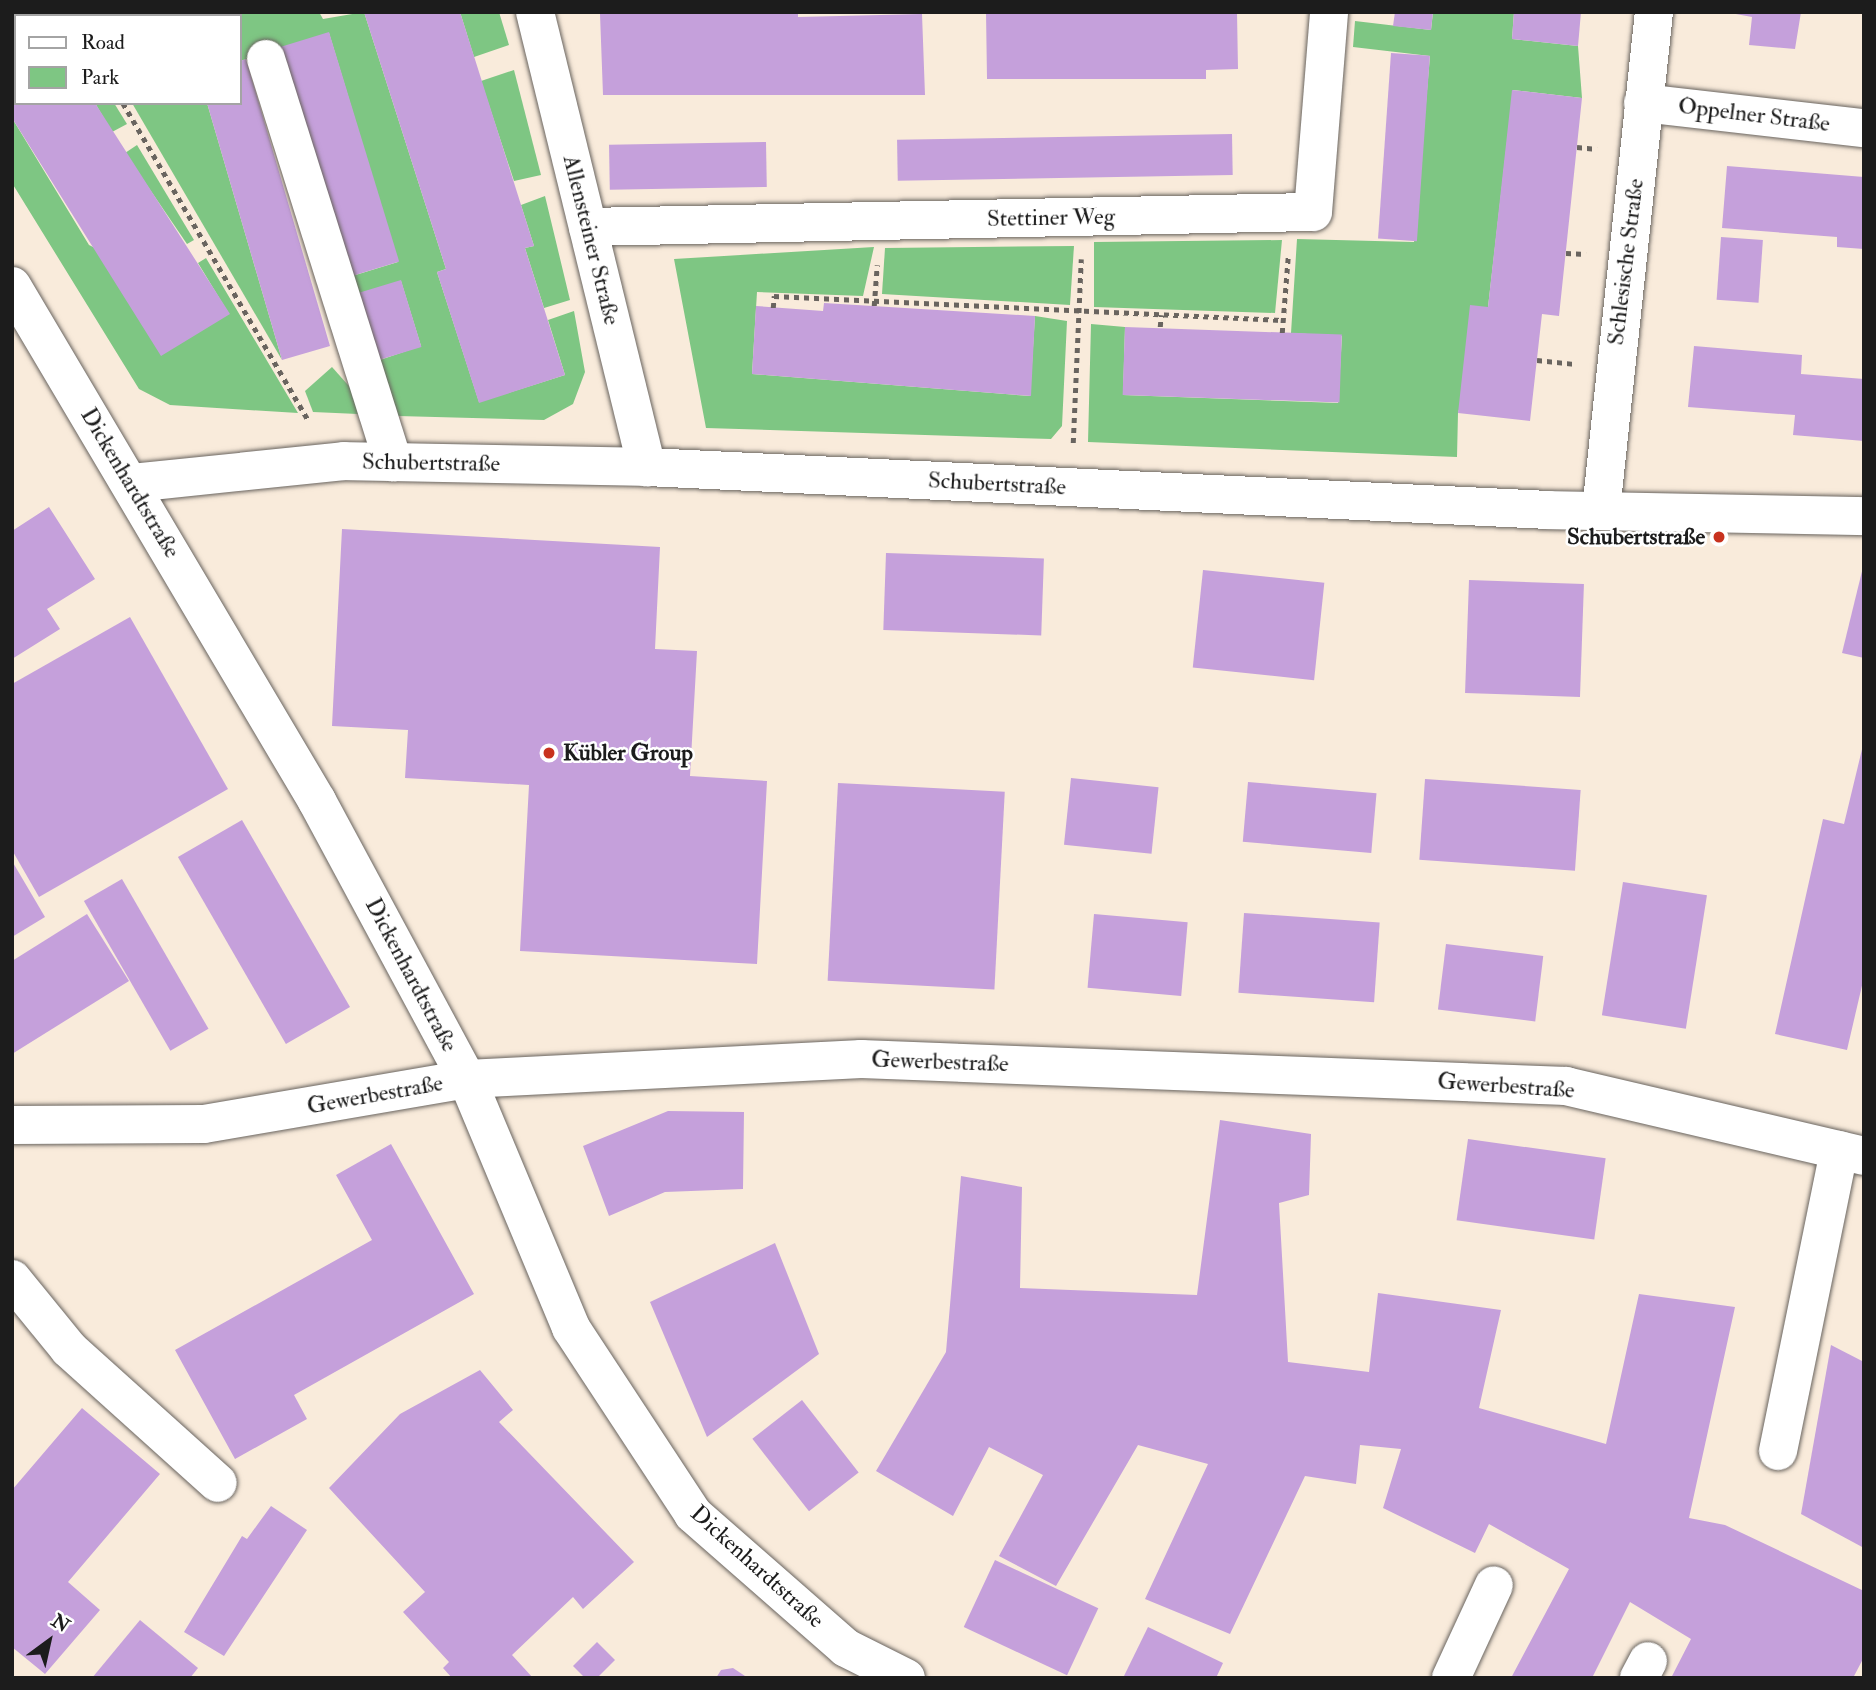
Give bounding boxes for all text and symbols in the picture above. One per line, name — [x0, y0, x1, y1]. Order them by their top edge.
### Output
legend — [14, 14, 242, 105]
text: Road — [81, 29, 125, 56]
text: Park — [81, 64, 119, 91]
street label: Oppelner Straße — [1677, 92, 1831, 138]
street label: Allensteiner Straße — [557, 152, 625, 328]
street label: Schlesische Straße — [1602, 177, 1650, 347]
street label: Stettiner Weg — [987, 203, 1115, 233]
street label: Dickenhardtstraße — [74, 403, 186, 563]
street label: Schubertstraße — [362, 448, 500, 478]
street label: Schubertstraße — [927, 467, 1067, 501]
place label: Schubertstraße — [1567, 523, 1705, 551]
marker: Schubertstraße — [1711, 529, 1727, 545]
place label: Kübler Group — [563, 739, 693, 767]
marker: Kübler Group — [541, 745, 557, 761]
street label: Dickenhardtstraße — [359, 893, 463, 1057]
street label: Gewerbestraße — [871, 1046, 1009, 1078]
street label: Gewerbestraße — [1436, 1067, 1576, 1105]
street label: Gewerbestraße — [305, 1069, 445, 1121]
street label: Dickenhardtstraße — [685, 1500, 829, 1634]
north arrow — [14, 1606, 84, 1676]
text: N — [47, 1609, 74, 1638]

